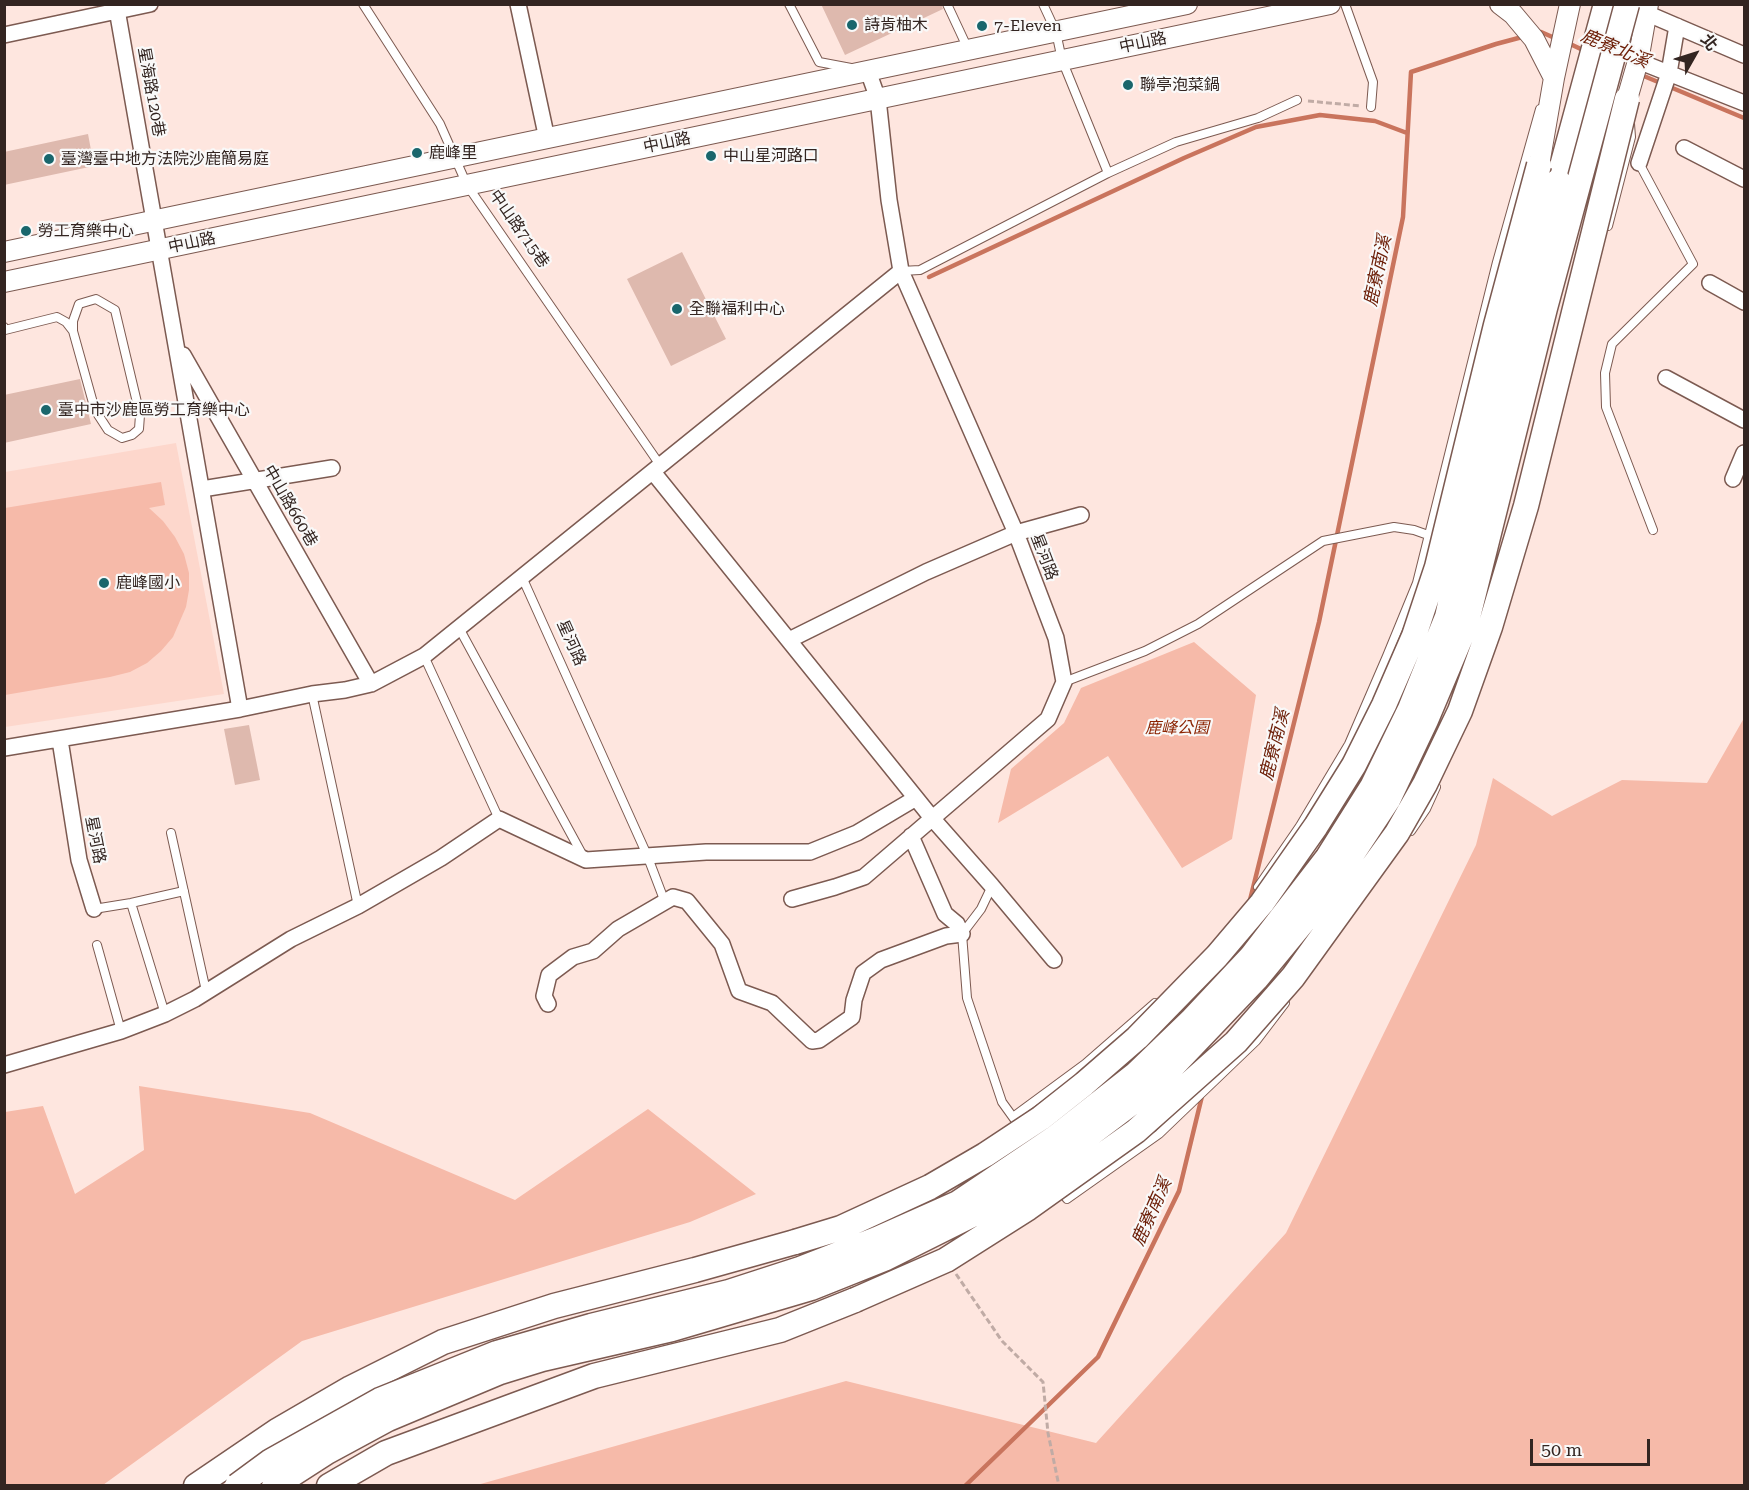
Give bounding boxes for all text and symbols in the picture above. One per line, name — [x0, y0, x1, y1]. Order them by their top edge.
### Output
place label: 詩肯柚木 — [864, 15, 928, 35]
place label: 7-Eleven — [994, 16, 1062, 36]
marker: 詩肯柚木 — [845, 18, 859, 32]
marker: 7-Eleven — [975, 19, 989, 33]
north arrow — [1665, 24, 1725, 84]
water label: 鹿寮北溪 — [1578, 25, 1652, 73]
street label: 中山路 — [1118, 29, 1168, 57]
text: 北 — [1697, 30, 1722, 55]
street label: 星海路120巷 — [134, 46, 168, 138]
place label: 聯亭泡菜鍋 — [1140, 75, 1220, 95]
marker: 聯亭泡菜鍋 — [1121, 78, 1135, 92]
street label: 中山路 — [642, 129, 692, 157]
place label: 鹿峰里 — [429, 143, 477, 163]
marker: 鹿峰里 — [410, 146, 424, 160]
place label: 中山星河路口 — [723, 146, 819, 166]
place label: 臺灣臺中地方法院沙鹿簡易庭 — [61, 149, 269, 169]
marker: 中山星河路口 — [704, 149, 718, 163]
marker: 臺灣臺中地方法院沙鹿簡易庭 — [42, 152, 56, 166]
street label: 中山路715巷 — [485, 186, 553, 272]
place label: 勞工育樂中心 — [38, 221, 134, 241]
marker: 勞工育樂中心 — [19, 224, 33, 238]
street label: 中山路 — [167, 229, 217, 257]
water label: 鹿寮南溪 — [1360, 234, 1396, 308]
place label: 全聯福利中心 — [689, 299, 785, 319]
marker: 全聯福利中心 — [670, 302, 684, 316]
place label: 臺中市沙鹿區勞工育樂中心 — [58, 400, 250, 420]
marker: 臺中市沙鹿區勞工育樂中心 — [39, 403, 53, 417]
street label: 中山路660巷 — [259, 462, 321, 550]
street label: 星河路 — [1026, 531, 1062, 583]
place label: 鹿峰國小 — [116, 573, 180, 593]
marker: 鹿峰國小 — [97, 576, 111, 590]
street label: 星河路 — [552, 617, 590, 669]
water label: 鹿寮南溪 — [1256, 707, 1294, 783]
park label: 鹿峰公園 — [1145, 718, 1209, 738]
street label: 星河路 — [81, 815, 109, 865]
water label: 鹿寮南溪 — [1127, 1175, 1177, 1249]
scale bar — [1533, 1427, 1653, 1465]
text: 50 m — [1541, 1439, 1582, 1460]

